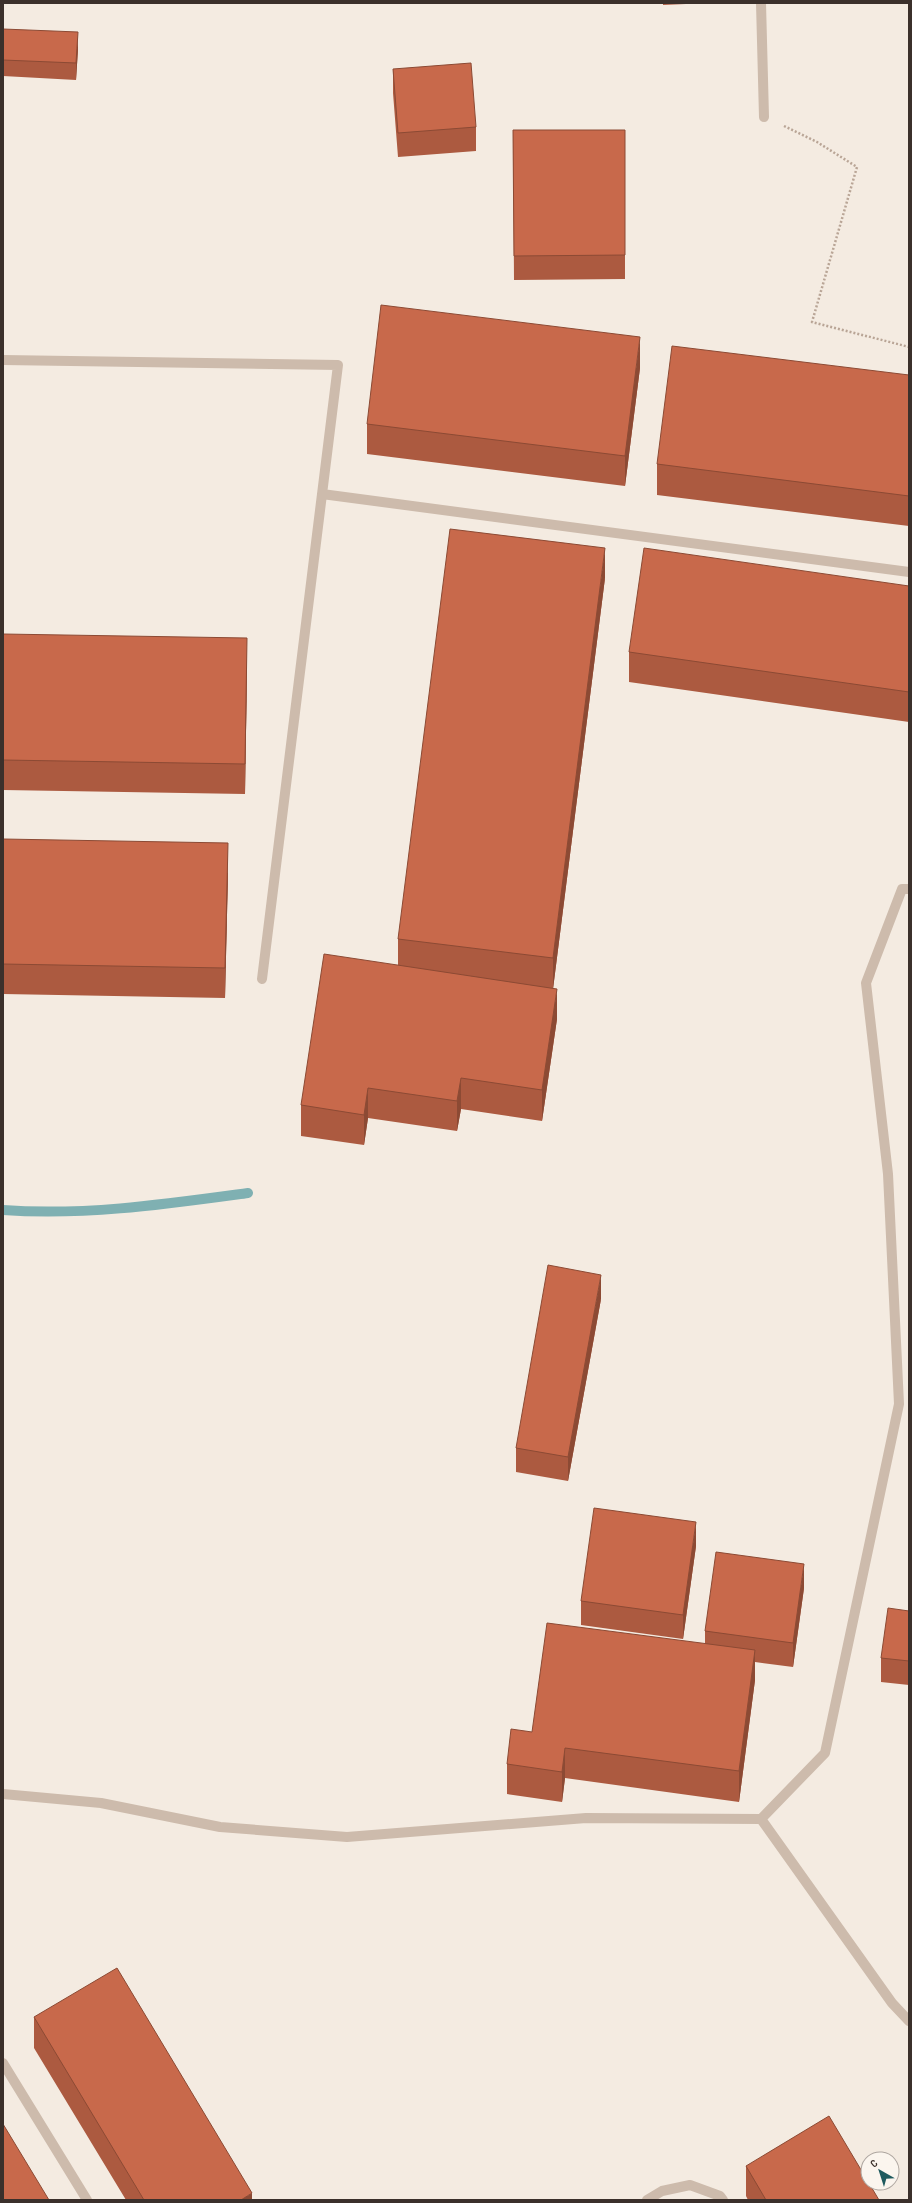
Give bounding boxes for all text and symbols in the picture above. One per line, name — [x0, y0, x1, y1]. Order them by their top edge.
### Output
north arrow — [860, 2151, 900, 2191]
text: С — [868, 2157, 881, 2170]

